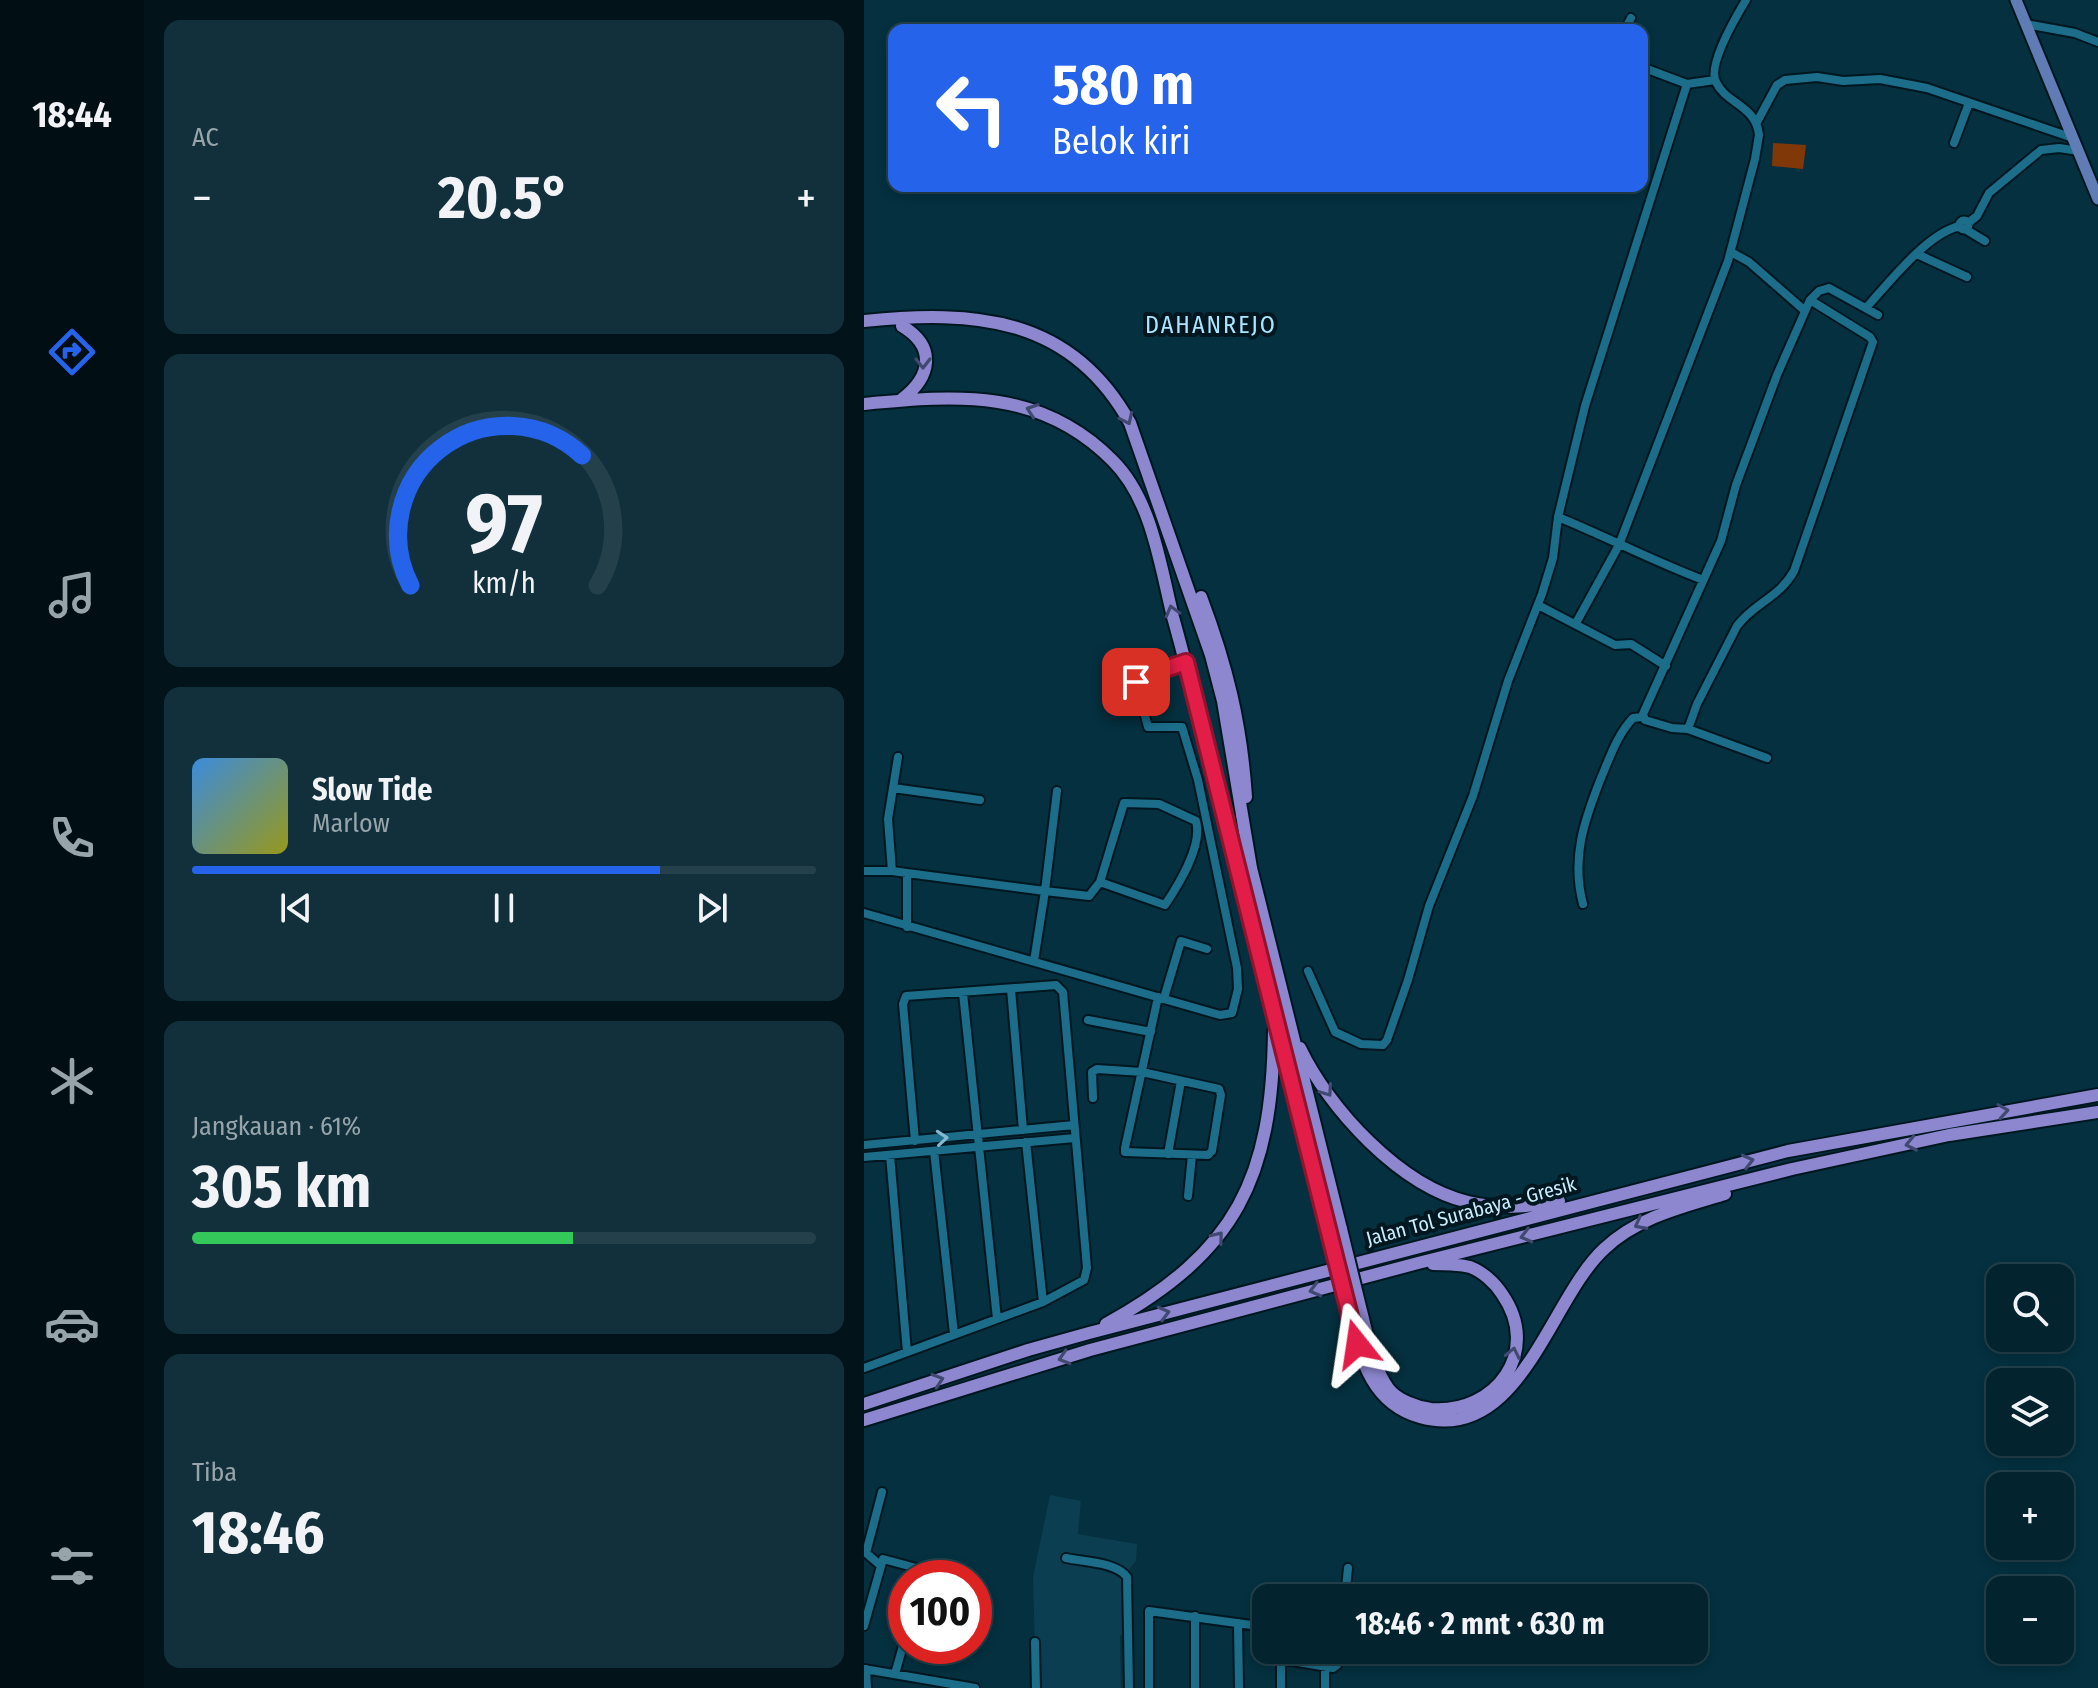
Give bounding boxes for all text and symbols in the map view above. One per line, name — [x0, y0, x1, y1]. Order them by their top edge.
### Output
text: 580 m — [1052, 52, 1194, 119]
icon: left — [920, 56, 1024, 160]
text: 18:44 — [32, 93, 112, 137]
text: Belok kiri — [1052, 120, 1190, 164]
text: AC — [192, 122, 219, 153]
text: 20.5° — [438, 162, 570, 234]
text: − — [192, 172, 212, 225]
text: + — [796, 172, 816, 225]
district label: DAHANREJO — [1145, 311, 1277, 339]
icon: directions — [44, 324, 100, 380]
one-way arrow — [914, 357, 932, 370]
one-way arrow — [1026, 403, 1040, 419]
one-way arrow — [1117, 411, 1133, 426]
text: 97 — [465, 474, 543, 574]
icon: music — [44, 567, 100, 623]
text: km/h — [472, 567, 536, 602]
one-way arrow — [1165, 605, 1181, 619]
pin — [1102, 648, 1170, 716]
icon: arrive — [1114, 660, 1158, 704]
text: Slow Tide — [312, 772, 433, 808]
text: Marlow — [312, 808, 390, 839]
icon: phone — [44, 810, 100, 866]
icon: previous — [274, 886, 318, 930]
icon: pause — [482, 886, 526, 930]
icon: next — [690, 886, 734, 930]
icon: climate — [44, 1053, 100, 1109]
one-way arrow — [1317, 1083, 1332, 1097]
one-way arrow — [1996, 1103, 2010, 1120]
text: Jangkauan · 61% — [192, 1111, 361, 1142]
one-way arrow — [936, 1130, 949, 1147]
one-way arrow — [1904, 1134, 1917, 1151]
text: 305 km — [192, 1151, 371, 1223]
one-way arrow — [1741, 1153, 1754, 1170]
street label: Jalan Tol Surabaya - Gresik — [1363, 1171, 1579, 1251]
one-way arrow — [1633, 1215, 1648, 1230]
one-way arrow — [1520, 1226, 1534, 1243]
one-way arrow — [1208, 1232, 1222, 1247]
map controls — [1986, 1264, 2074, 1664]
button: search — [1986, 1264, 2074, 1352]
one-way arrow — [1309, 1281, 1323, 1298]
icon: car — [44, 1296, 100, 1352]
position arrow — [1315, 1302, 1399, 1386]
one-way arrow — [1157, 1306, 1171, 1322]
one-way arrow — [1504, 1347, 1521, 1361]
one-way arrow — [1058, 1349, 1071, 1365]
button: layers — [1986, 1368, 2074, 1456]
one-way arrow — [930, 1373, 944, 1389]
text: Tiba — [192, 1457, 237, 1488]
button: + — [1986, 1472, 2074, 1560]
text: 18:46 — [192, 1497, 325, 1569]
icon: filters — [44, 1538, 100, 1594]
speed limit sign: 100 — [888, 1560, 992, 1664]
button: − — [1986, 1576, 2074, 1664]
text: 18:46 · 2 mnt · 630 m — [1355, 1606, 1605, 1642]

